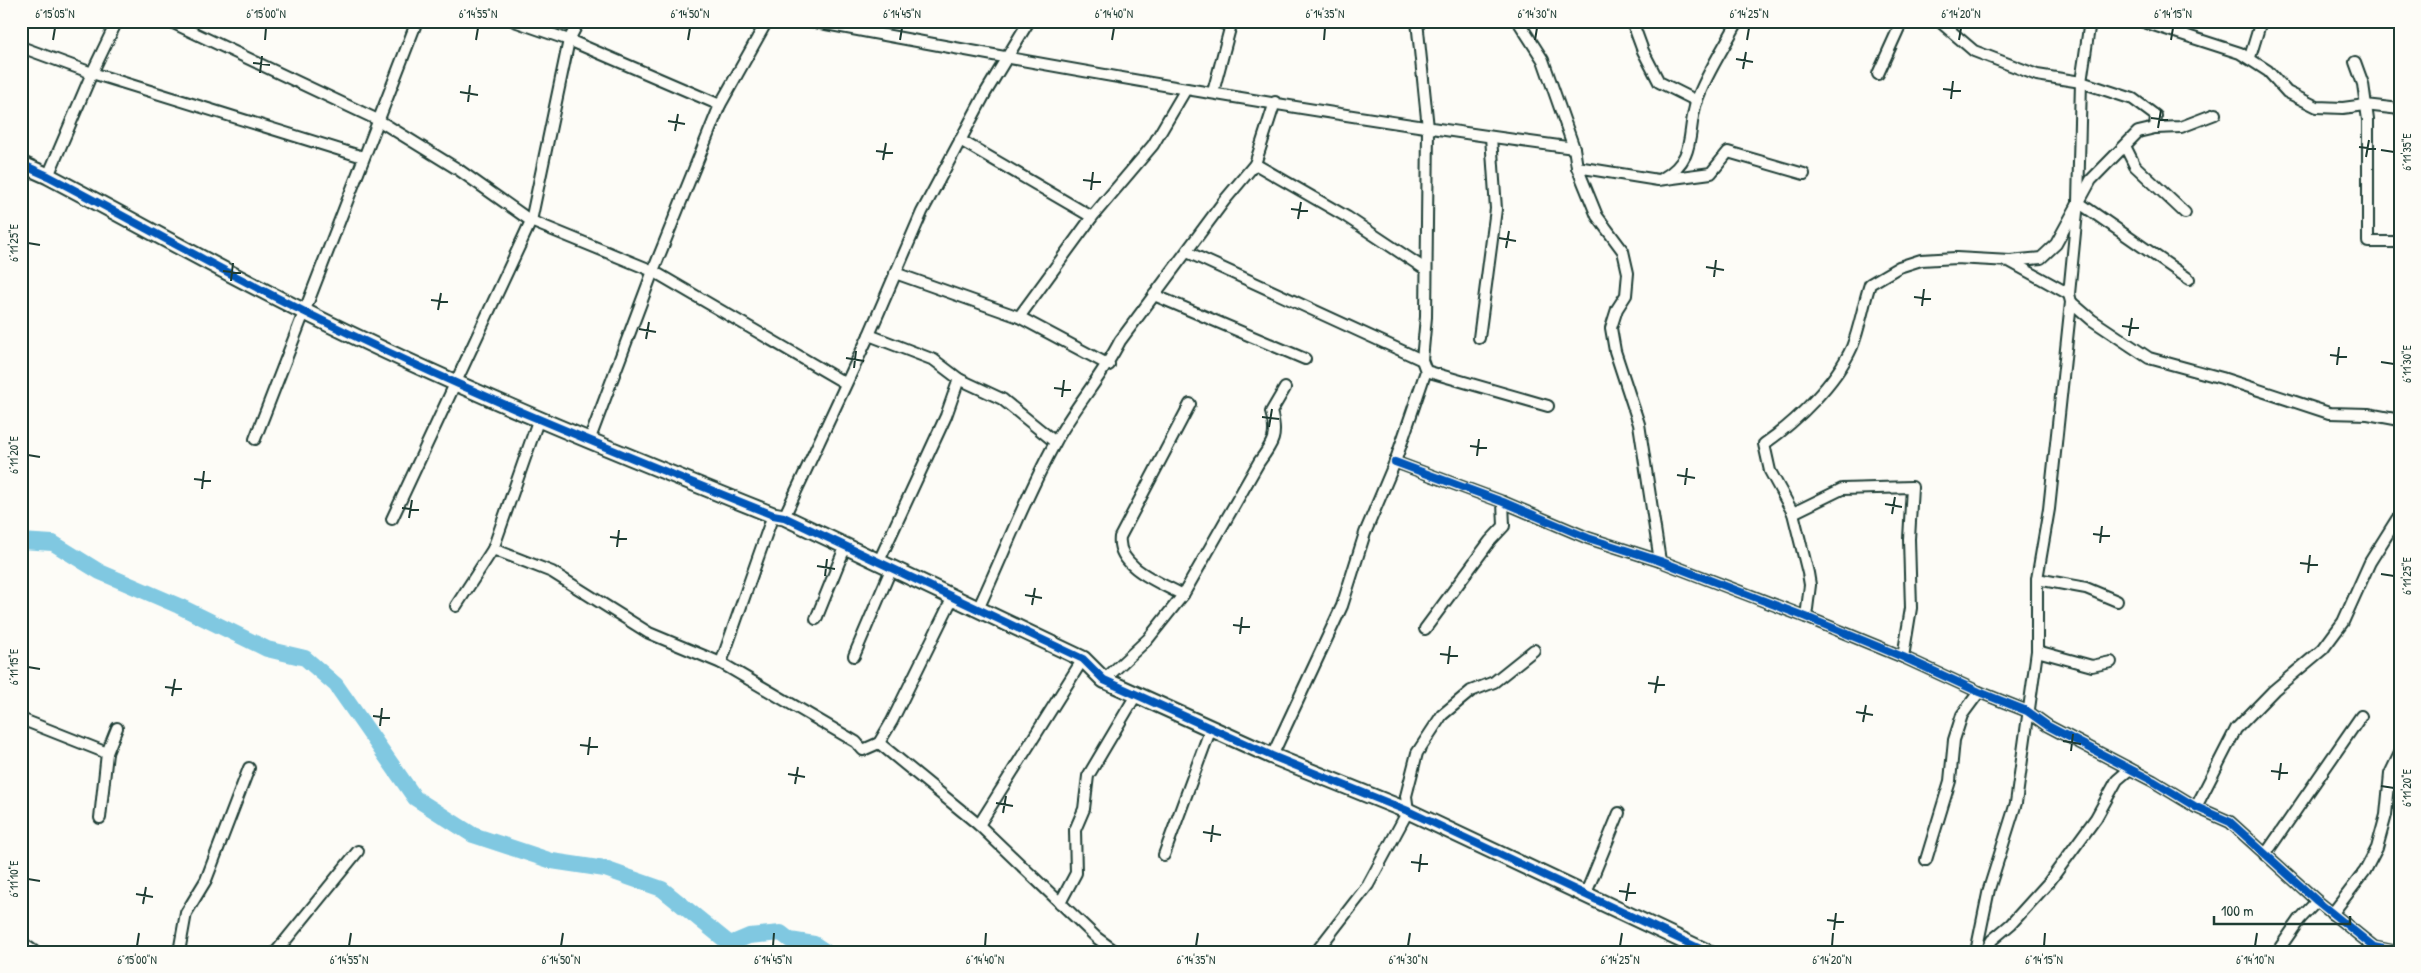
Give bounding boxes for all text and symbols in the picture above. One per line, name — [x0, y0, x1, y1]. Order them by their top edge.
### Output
text: 6°15'05"N — [35, 5, 75, 22]
text: 6°15'00"N — [246, 5, 286, 22]
text: 6°14'55"N — [459, 5, 497, 22]
text: 6°14'50"N — [671, 5, 709, 22]
text: 6°14'45"N — [883, 5, 921, 22]
text: 6°14'40"N — [1095, 5, 1133, 22]
text: 6°14'35"N — [1306, 5, 1344, 22]
text: 6°14'30"N — [1517, 5, 1557, 22]
text: 6°14'25"N — [1729, 5, 1769, 22]
text: 6°14'20"N — [1941, 5, 1981, 22]
text: 6°14'15"N — [2154, 5, 2192, 22]
text: 6°11'35"E — [2398, 132, 2415, 171]
text: 6°11'25"E — [5, 223, 22, 262]
text: 6°11'30"E — [2398, 344, 2415, 383]
text: 6°11'20"E — [5, 435, 22, 474]
text: 6°11'25"E — [2398, 556, 2415, 595]
text: 6°11'15"E — [5, 648, 22, 685]
text: 6°11'20"E — [2398, 768, 2415, 807]
text: 6°11'10"E — [5, 860, 22, 897]
scale bar — [2214, 893, 2350, 925]
text: 100 m — [2221, 900, 2254, 921]
text: 6°15'00"N — [117, 951, 157, 968]
text: 6°14'55"N — [330, 951, 368, 968]
text: 6°14'50"N — [542, 951, 580, 968]
text: 6°14'45"N — [754, 951, 792, 968]
text: 6°14'40"N — [966, 951, 1004, 968]
text: 6°14'35"N — [1177, 951, 1215, 968]
text: 6°14'30"N — [1388, 951, 1428, 968]
text: 6°14'25"N — [1600, 951, 1640, 968]
text: 6°14'20"N — [1812, 951, 1852, 968]
text: 6°14'15"N — [2025, 951, 2063, 968]
text: 6°14'10"N — [2236, 951, 2274, 968]

